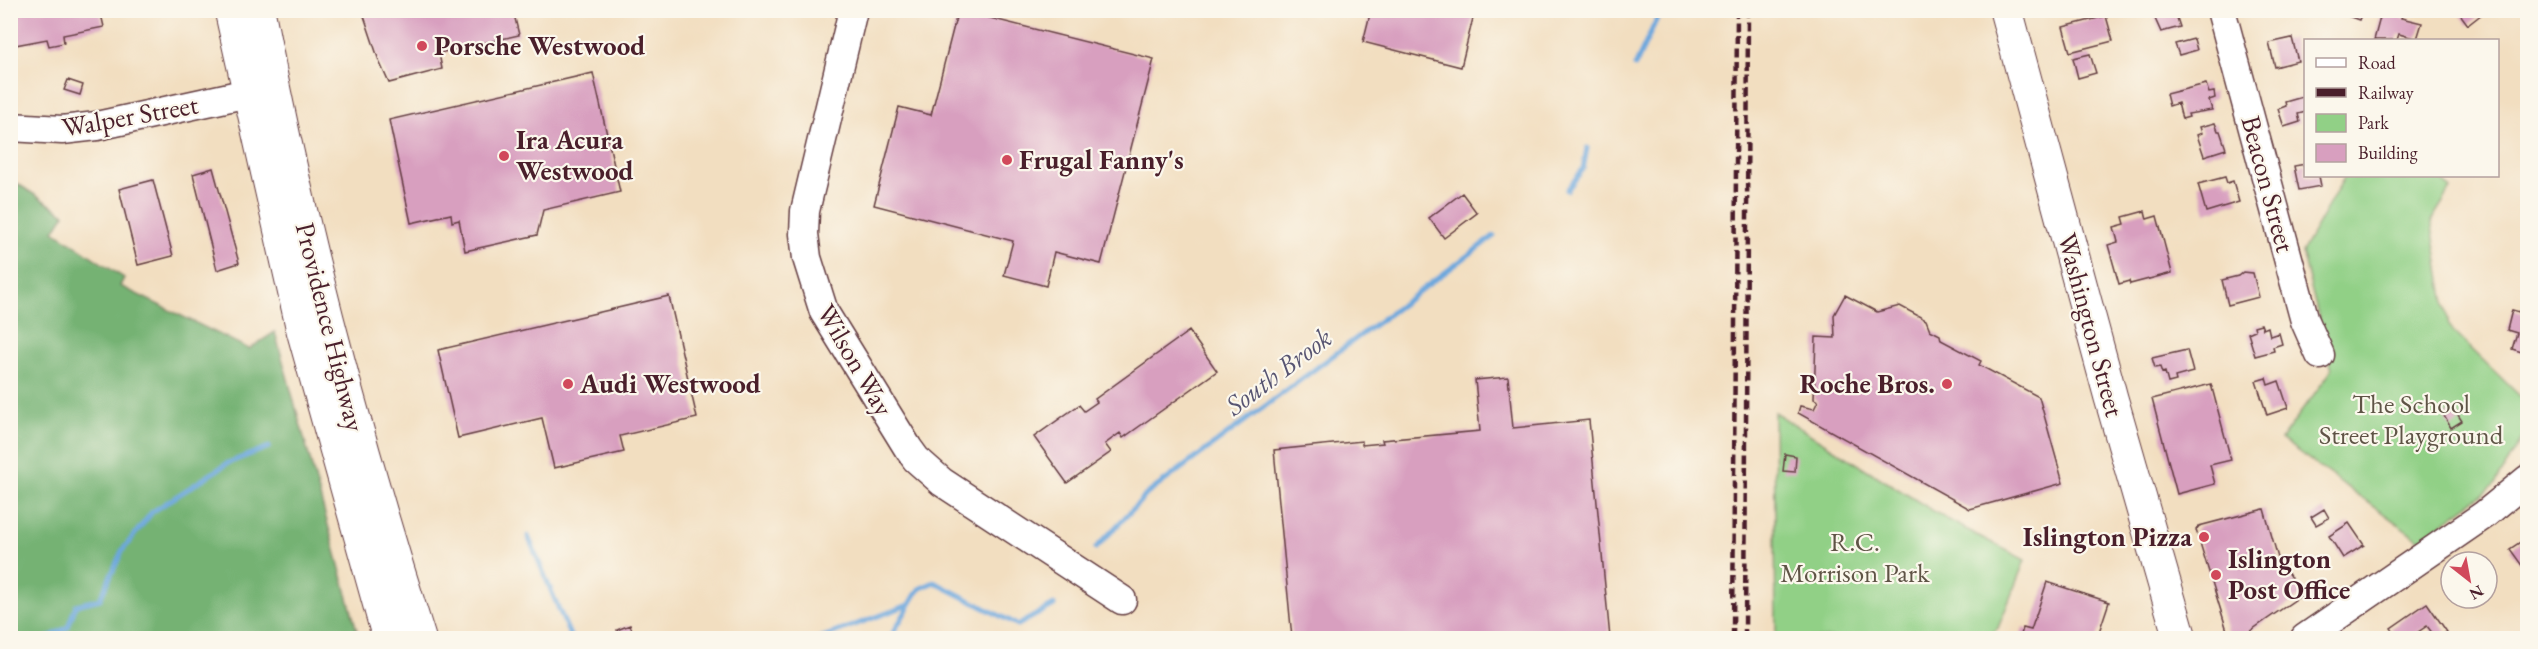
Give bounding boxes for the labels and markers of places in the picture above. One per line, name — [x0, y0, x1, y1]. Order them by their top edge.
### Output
place label: Porsche Westwood — [434, 28, 645, 63]
marker: Porsche Westwood — [415, 39, 429, 53]
place label: Ira Acura Westwood — [516, 122, 634, 188]
place label: Frugal Fanny's — [1019, 142, 1184, 177]
marker: Ira Acura Westwood — [497, 149, 511, 163]
marker: Frugal Fanny's — [1000, 153, 1014, 167]
place label: Audi Westwood — [579, 366, 761, 401]
place label: Roche Bros. — [1800, 366, 1935, 401]
marker: Audi Westwood — [561, 377, 575, 391]
marker: Roche Bros. — [1940, 377, 1954, 391]
place label: Islington Pizza — [2023, 519, 2192, 554]
marker: Islington Pizza — [2197, 530, 2211, 544]
place label: Islington Post Office — [2228, 541, 2350, 607]
marker: Islington Post Office — [2209, 568, 2223, 582]

